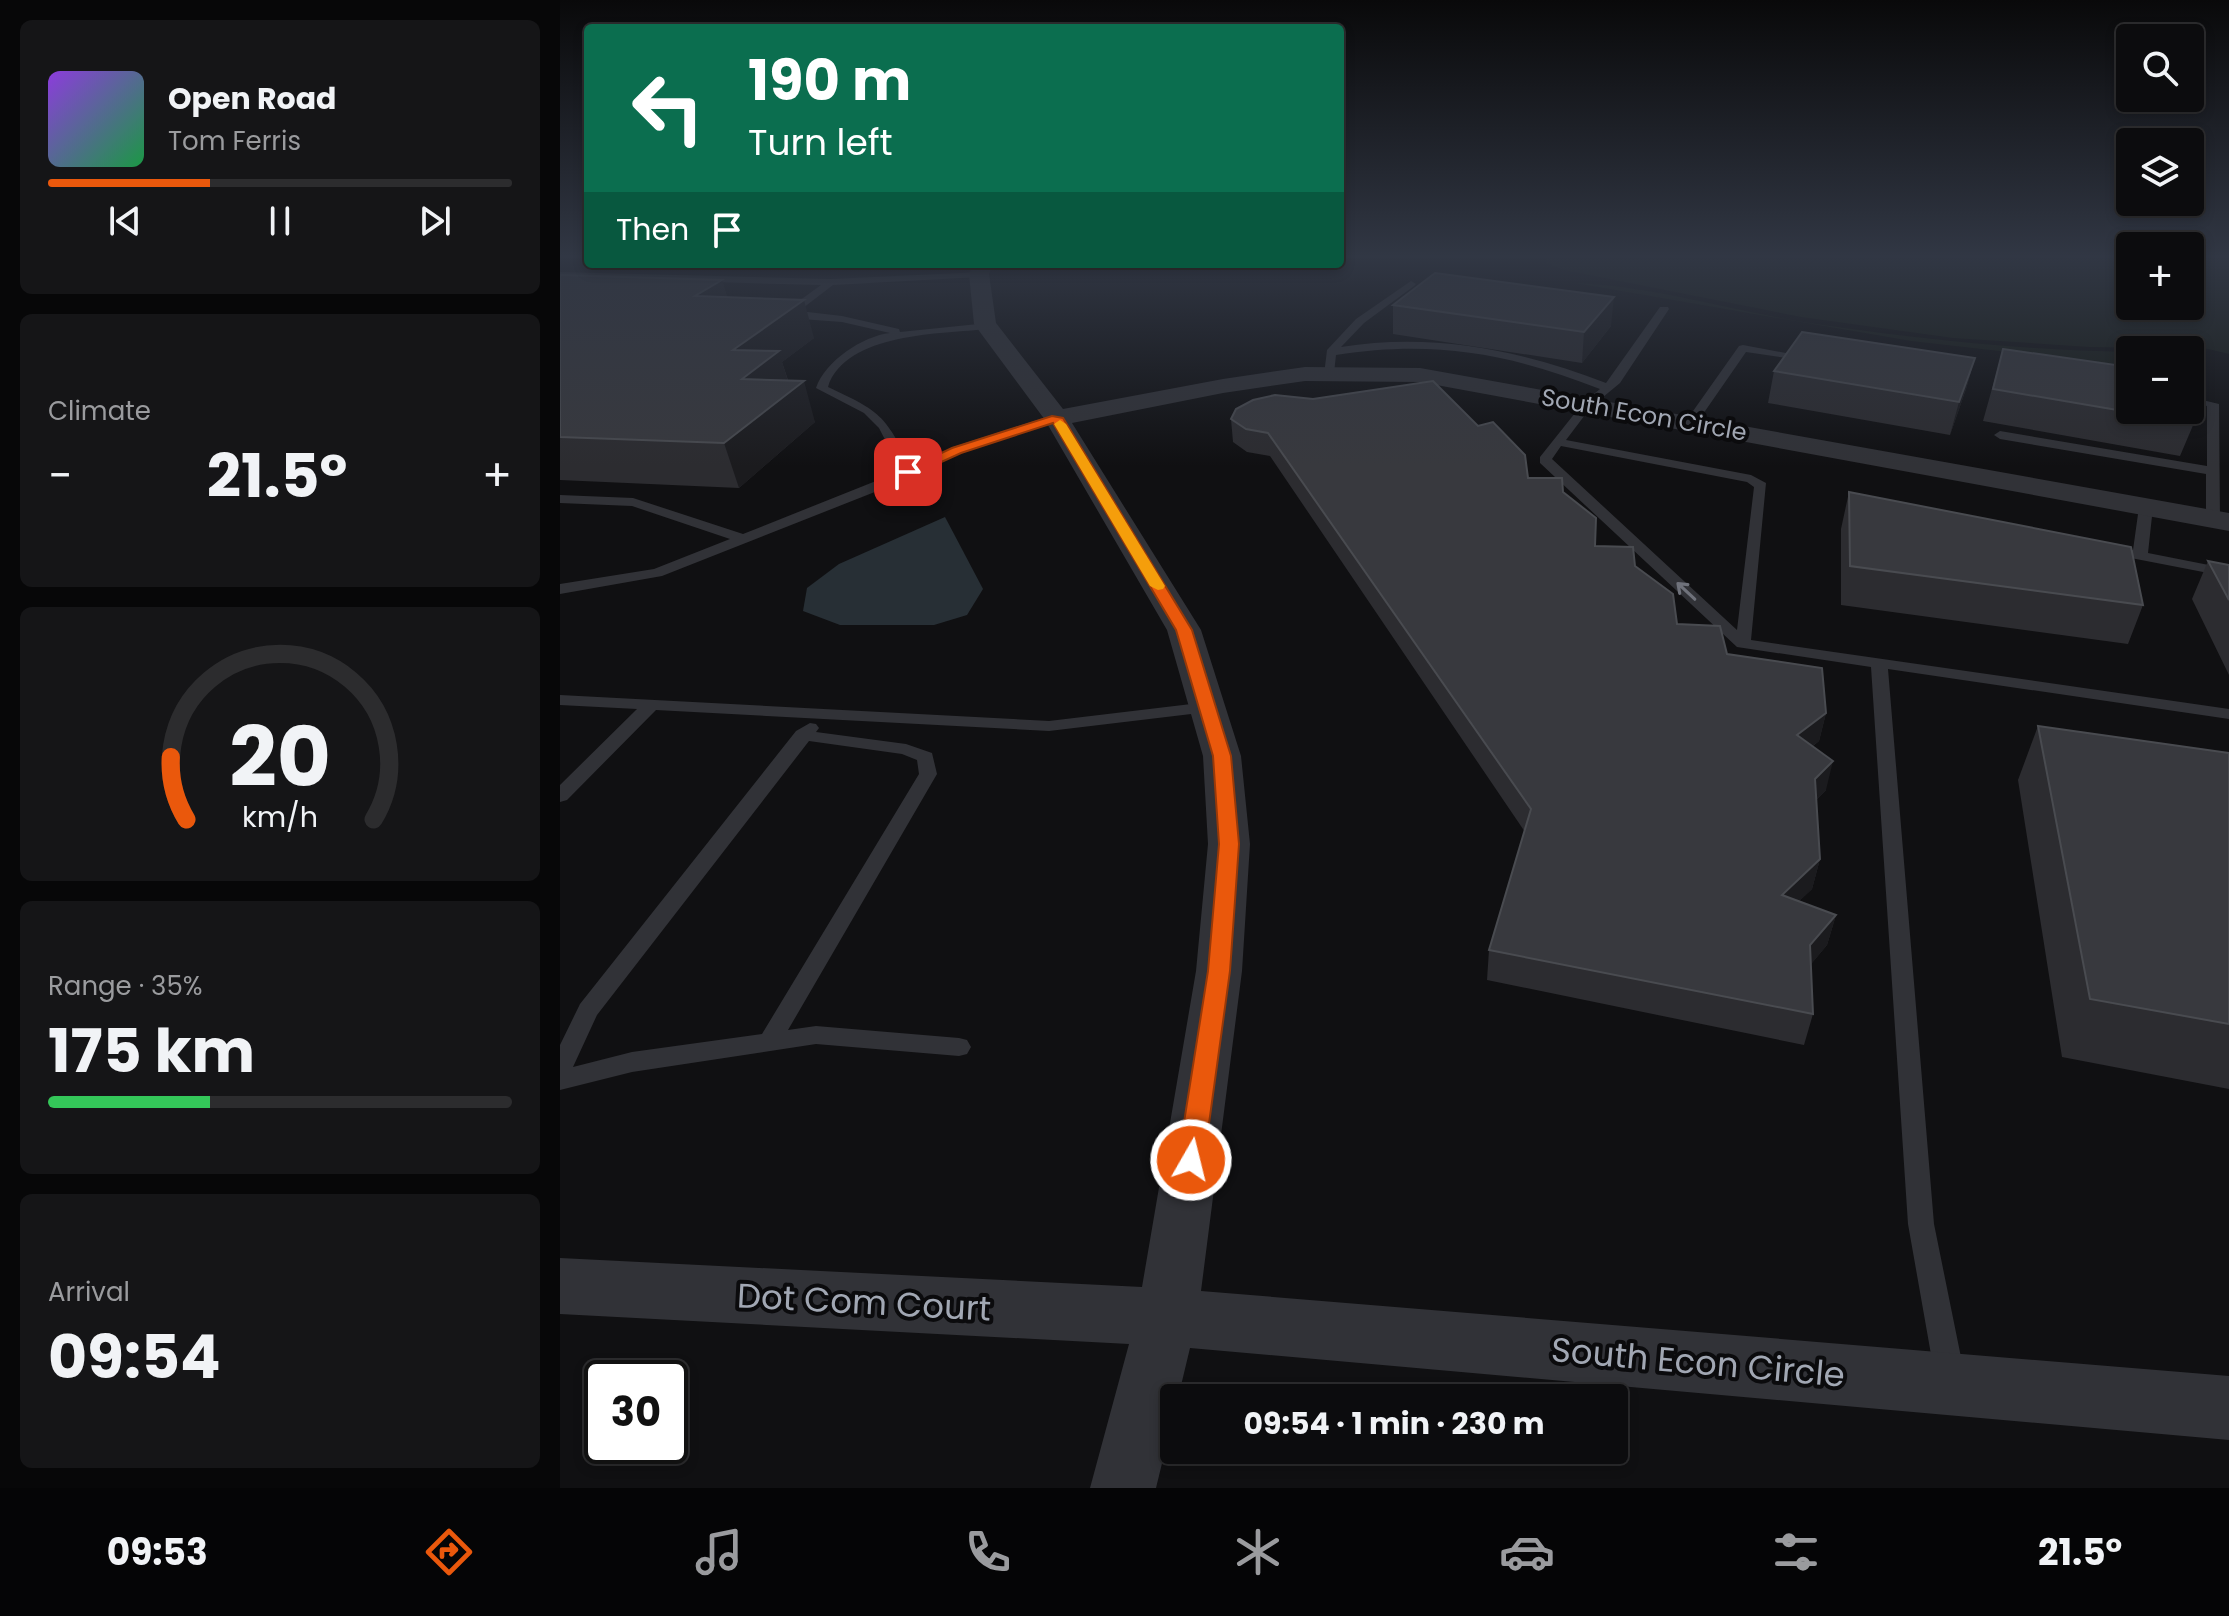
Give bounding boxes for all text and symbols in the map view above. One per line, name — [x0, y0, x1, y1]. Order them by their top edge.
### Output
map controls — [2116, 24, 2204, 424]
button: search — [2116, 24, 2204, 112]
text: 190 m — [748, 41, 911, 120]
icon: left — [616, 56, 720, 160]
text: Open Road — [168, 77, 336, 120]
text: Turn left — [748, 117, 893, 168]
text: Tom Ferris — [168, 123, 301, 159]
button: layers — [2116, 128, 2204, 216]
icon: previous — [103, 199, 147, 243]
icon: pause — [258, 199, 302, 243]
icon: next — [413, 199, 457, 243]
text: Then — [616, 208, 689, 251]
icon: arrive — [705, 208, 749, 252]
button: + — [2116, 232, 2204, 320]
button: − — [2116, 336, 2204, 424]
street label: South Econ Circle — [1539, 380, 1749, 449]
text: Climate — [48, 393, 151, 429]
text: 21.5° — [207, 434, 347, 518]
pin — [874, 438, 942, 506]
text: − — [48, 445, 72, 506]
text: + — [482, 445, 512, 506]
icon: arrive — [886, 450, 930, 494]
one-way arrow — [1676, 582, 1696, 601]
text: 20 — [229, 699, 331, 815]
text: km/h — [242, 797, 318, 837]
text: Range · 35% — [48, 968, 203, 1004]
text: 175 km — [48, 1009, 255, 1093]
position arrow — [1149, 1118, 1233, 1202]
street label: Dot Com Court — [736, 1271, 992, 1333]
text: Arrival — [48, 1274, 130, 1310]
text: 09:54 — [48, 1315, 221, 1399]
street label: South Econ Circle — [1549, 1325, 1847, 1399]
speed limit sign: 30 — [584, 1360, 688, 1464]
text: 09:54 · 1 min · 230 m — [1243, 1402, 1545, 1445]
icon: directions — [421, 1524, 477, 1580]
icon: music — [691, 1524, 747, 1580]
icon: phone — [960, 1524, 1016, 1580]
icon: climate — [1230, 1524, 1286, 1580]
icon: car — [1499, 1524, 1555, 1580]
icon: filters — [1768, 1524, 1824, 1580]
text: 09:53 — [107, 1527, 208, 1578]
text: 21.5° — [2038, 1527, 2122, 1578]

